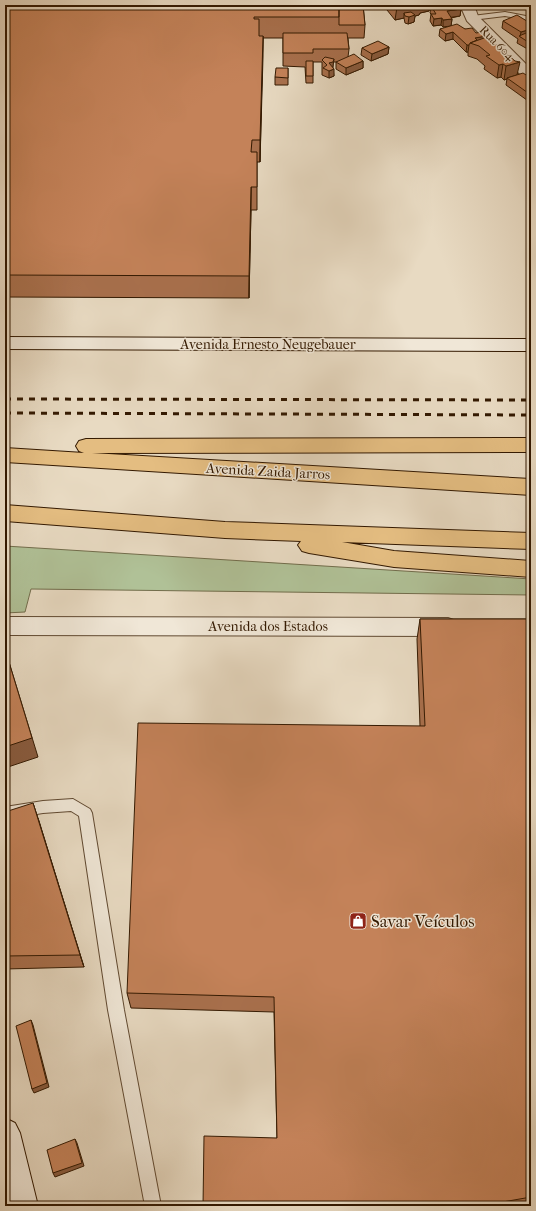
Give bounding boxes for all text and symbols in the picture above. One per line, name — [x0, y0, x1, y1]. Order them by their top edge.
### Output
street label: Rua 604 — [477, 23, 518, 64]
street label: Avenida Ernesto Neugebauer — [179, 336, 356, 353]
street label: Avenida Zaida Jarros — [204, 460, 330, 483]
street label: Avenida dos Estados — [207, 618, 328, 635]
shop icon: Savar Veículos — [348, 911, 368, 931]
place label: Savar Veículos — [371, 911, 474, 931]

